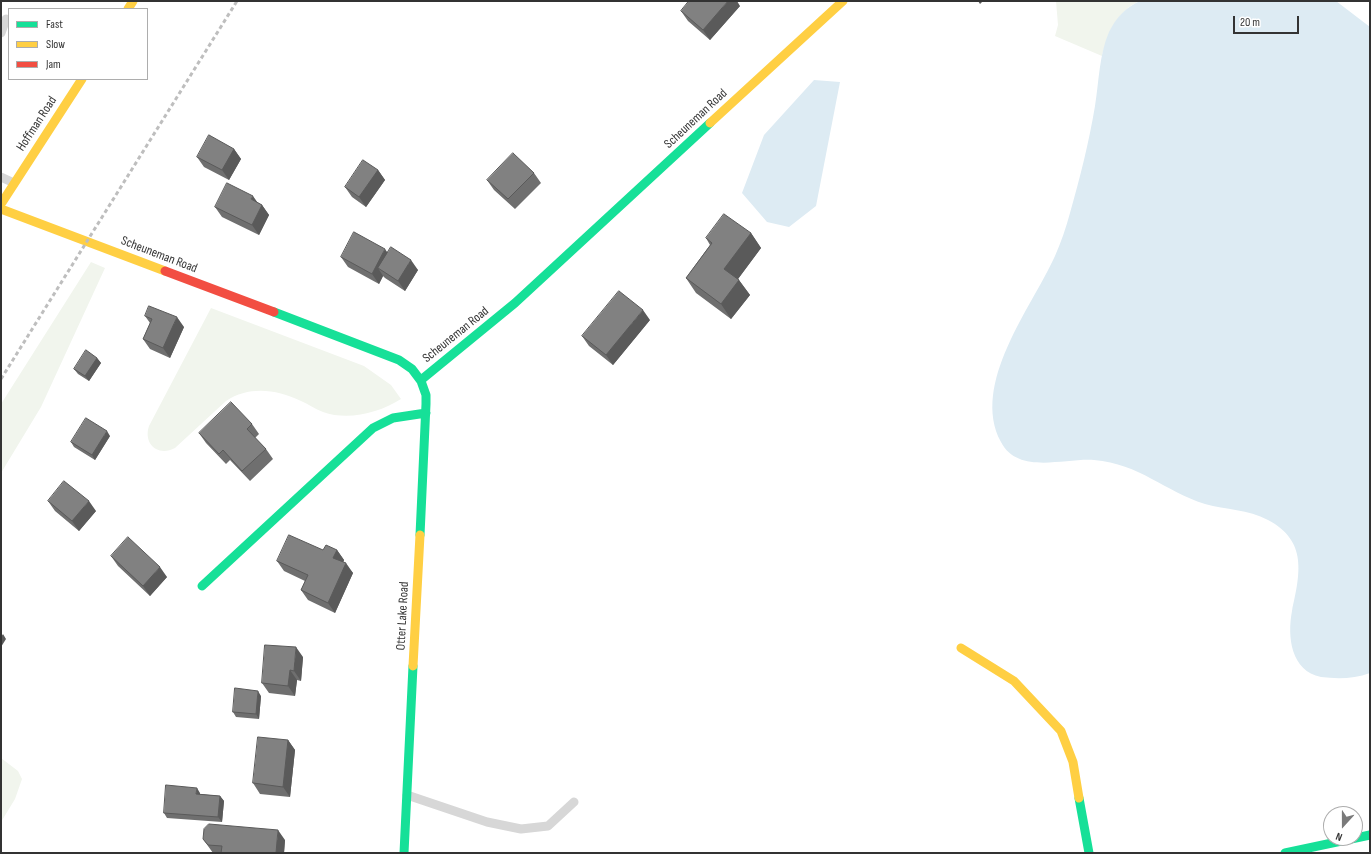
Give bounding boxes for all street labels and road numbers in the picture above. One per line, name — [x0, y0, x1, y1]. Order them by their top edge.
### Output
street label: Scheuneman Road — [661, 86, 731, 152]
street label: Hoffman Road — [14, 94, 60, 154]
street label: Scheuneman Road — [119, 233, 199, 277]
street label: Scheuneman Road — [420, 304, 492, 366]
street label: Otter Lake Road — [393, 581, 413, 651]

